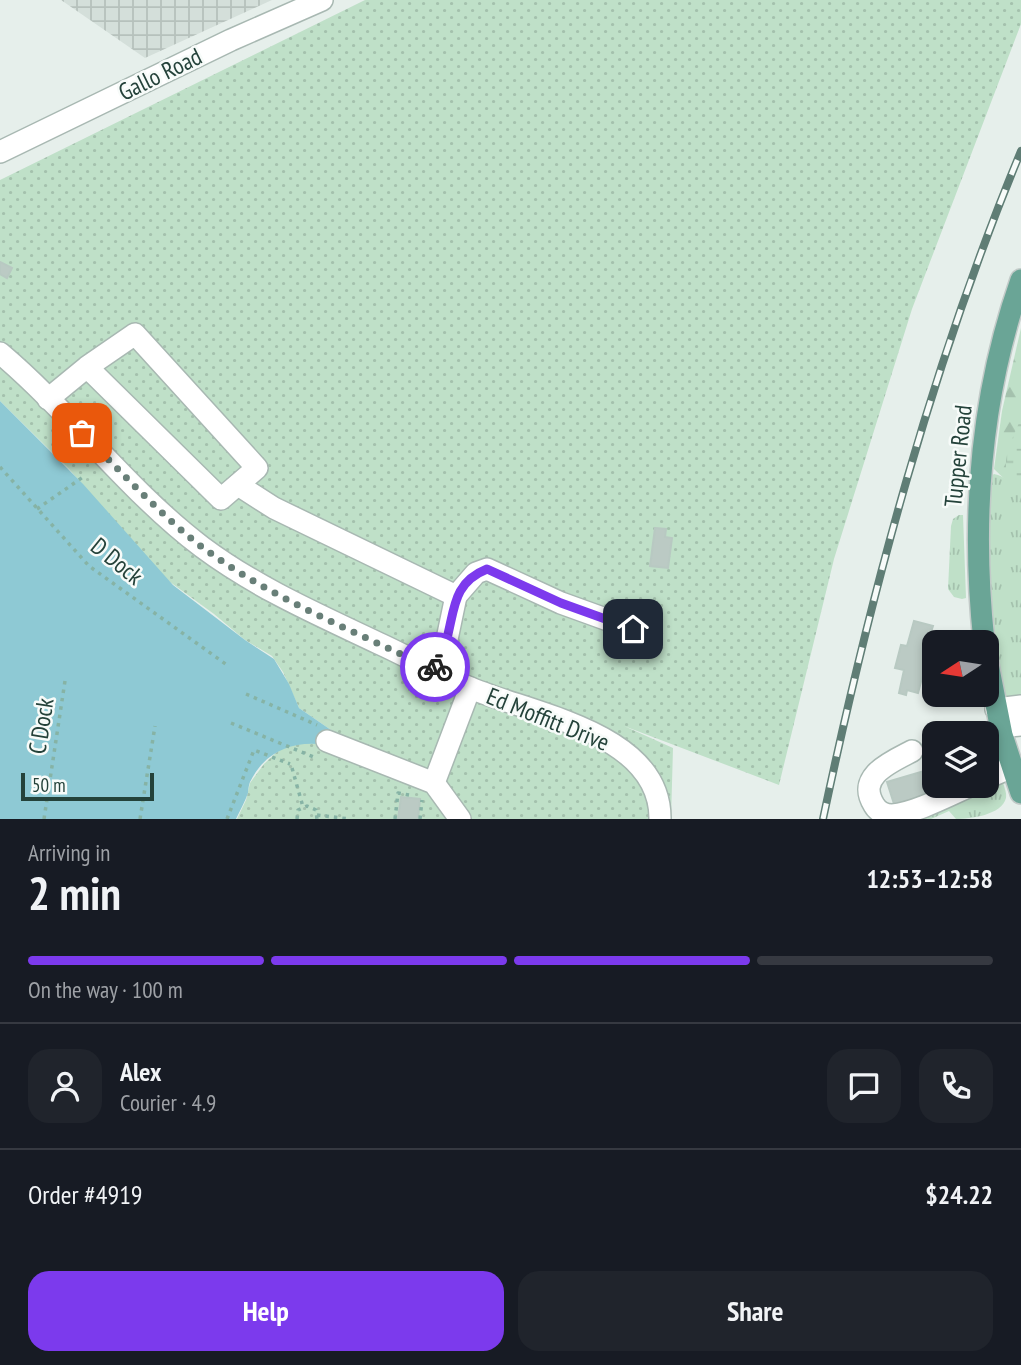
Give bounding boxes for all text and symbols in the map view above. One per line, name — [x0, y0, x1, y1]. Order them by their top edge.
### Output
street label: Gallo Road — [113, 41, 207, 107]
pin — [52, 403, 112, 463]
street label: Tupper Road — [937, 403, 979, 509]
icon: bag — [63, 414, 101, 452]
street label: D Dock — [85, 531, 150, 592]
pin — [603, 599, 663, 659]
icon: home — [614, 610, 652, 648]
north arrow — [922, 630, 999, 707]
map controls — [922, 630, 999, 798]
courier — [400, 632, 470, 702]
icon: bike — [416, 648, 454, 686]
street label: Ed Moffitt Drive — [482, 680, 614, 758]
street label: C Dock — [21, 695, 61, 756]
button: layers — [922, 721, 999, 798]
scale bar — [21, 770, 154, 802]
text: 50 m — [32, 773, 66, 797]
text: Arriving in — [28, 838, 110, 867]
text: 12:53–12:58 — [866, 862, 993, 895]
text: 2 min — [28, 863, 121, 923]
text: On the way · 100 m — [28, 975, 183, 1004]
button: person — [28, 1049, 102, 1123]
button: chat — [827, 1049, 901, 1123]
button: phone — [919, 1049, 993, 1123]
text: Alex — [120, 1055, 161, 1088]
text: Courier · 4.9 — [120, 1088, 216, 1117]
text: Order #4919 — [28, 1178, 143, 1211]
text: $24.22 — [925, 1178, 993, 1211]
button: Help — [28, 1271, 504, 1351]
button: Share — [518, 1271, 993, 1351]

